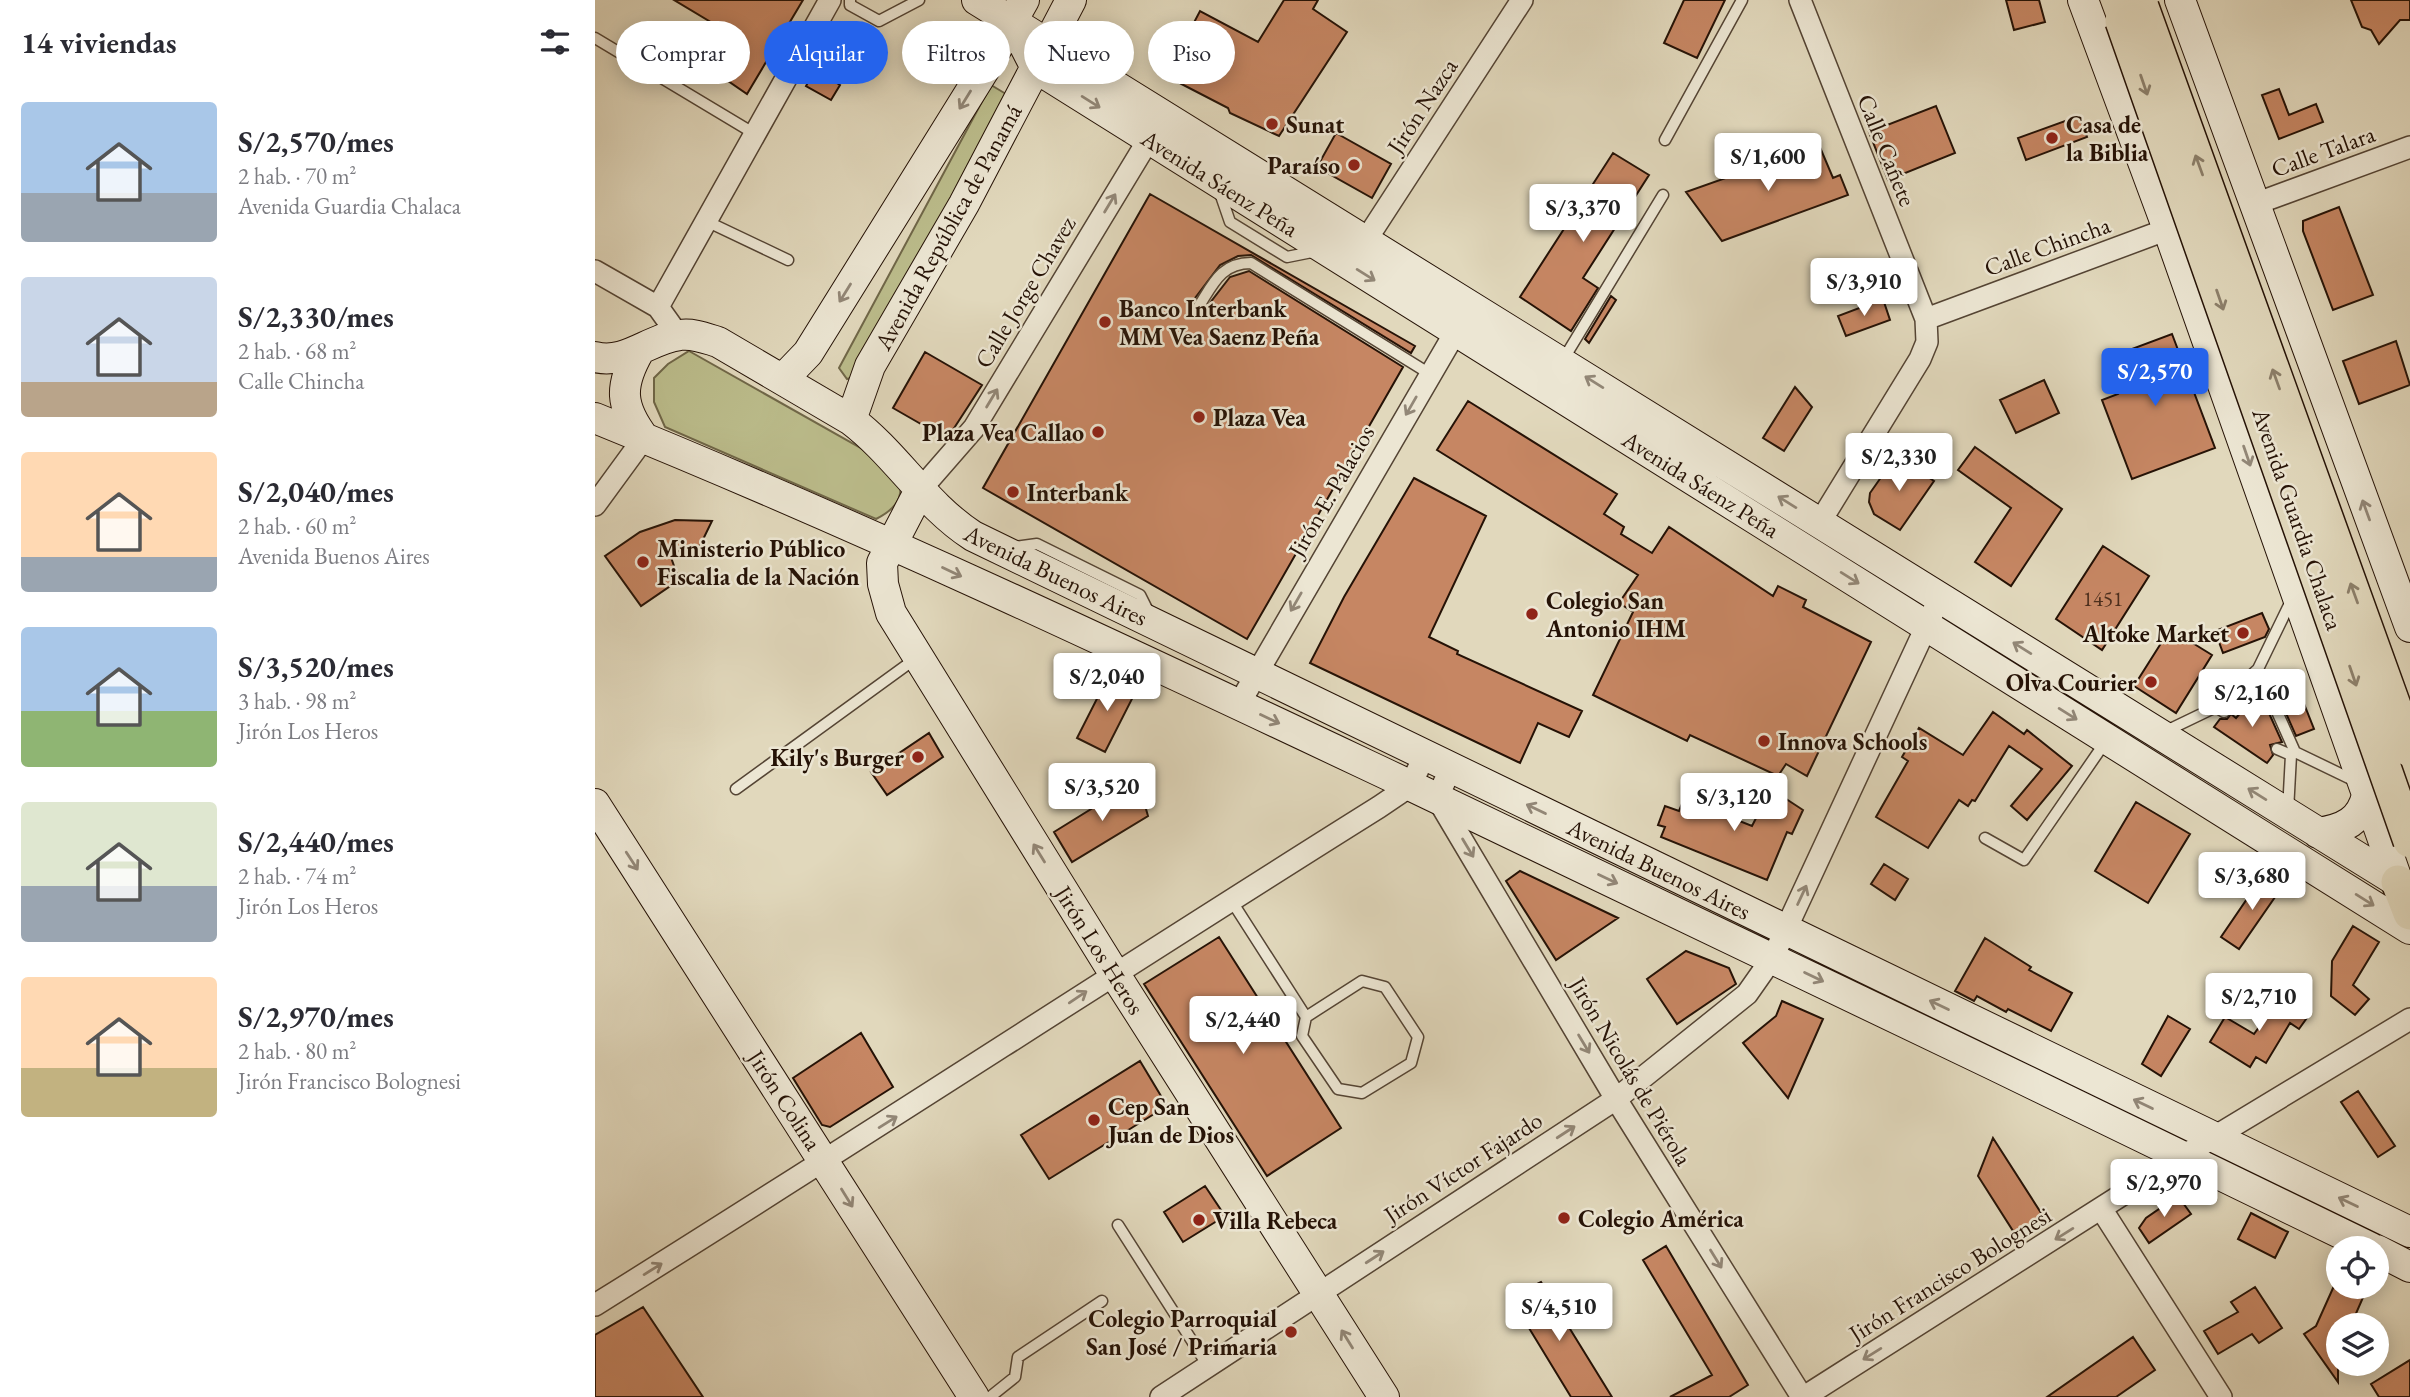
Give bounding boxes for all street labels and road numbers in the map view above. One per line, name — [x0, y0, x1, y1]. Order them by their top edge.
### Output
street label: Jirón Nazca — [1379, 52, 1465, 161]
street label: Calle Cañete — [1851, 90, 1923, 210]
street label: Avenida República de Panamá — [867, 98, 1029, 356]
street label: Calle Talara — [2267, 118, 2380, 184]
street label: Avenida Sáenz Peña — [1135, 122, 1305, 244]
street label: Calle Chincha — [1980, 209, 2115, 283]
street label: Calle Jorge Chavez — [967, 210, 1083, 374]
street label: Avenida Guardia Chalaca — [2245, 403, 2351, 634]
street label: Jirón E. Palacios — [1280, 419, 1381, 564]
street label: Avenida Sáenz Peña — [1616, 423, 1786, 545]
street label: Avenida Buenos Aires — [958, 517, 1153, 633]
street label: Avenida Buenos Aires — [1561, 811, 1756, 927]
street label: Jirón Los Heros — [1047, 878, 1152, 1020]
street label: Jirón Nicolás de Piérola — [1561, 969, 1700, 1171]
street label: Jirón Colina — [740, 1042, 829, 1157]
street label: Jirón Víctor Fajardo — [1376, 1104, 1548, 1231]
street label: Jirón Francisco Bolognesi — [1841, 1199, 2057, 1350]

